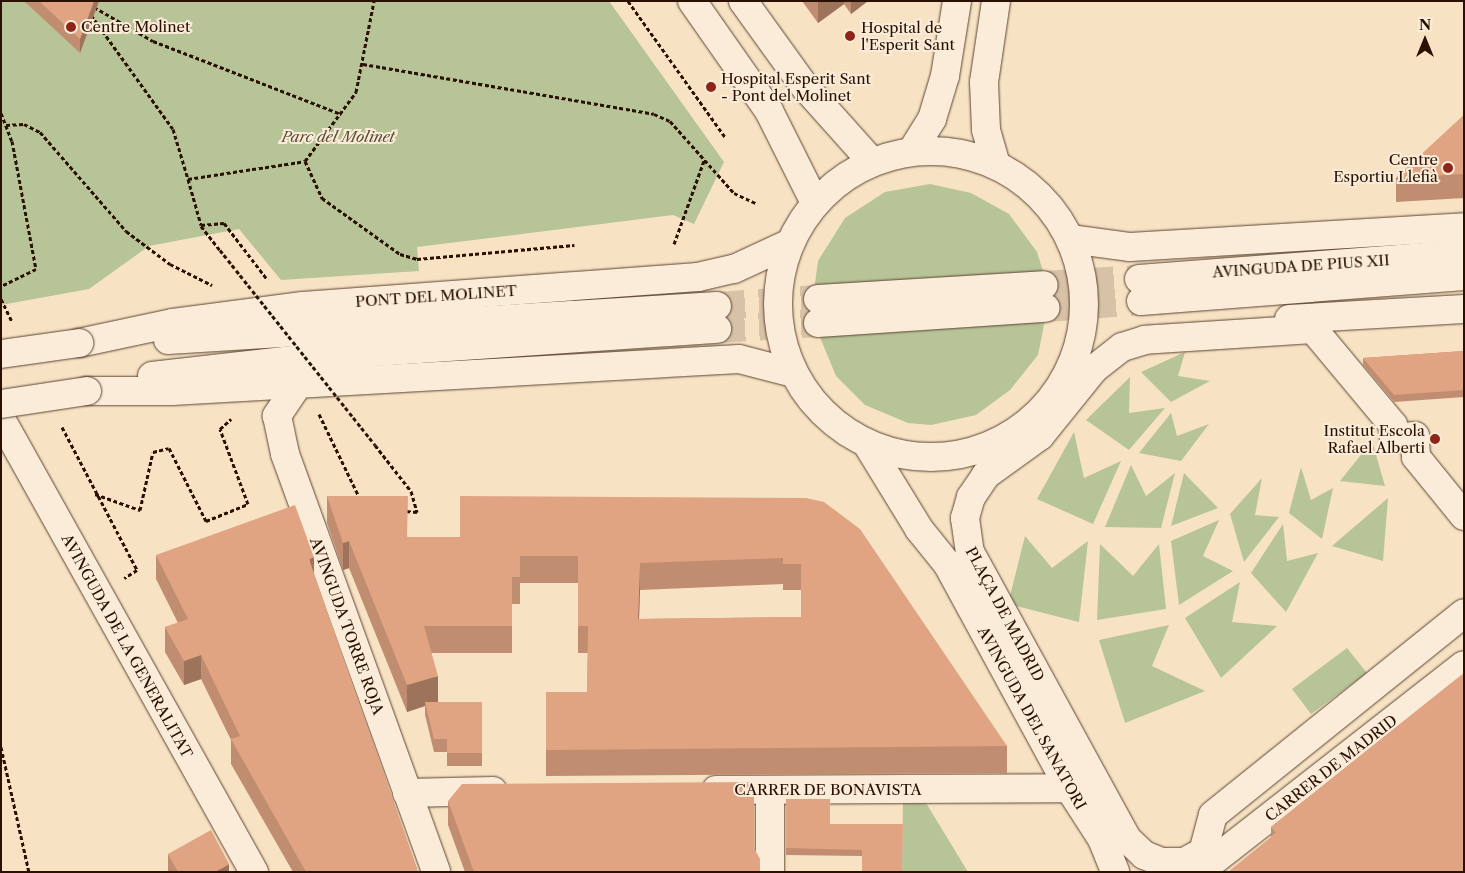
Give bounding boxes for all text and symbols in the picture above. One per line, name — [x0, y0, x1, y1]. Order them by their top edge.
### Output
north arrow — [1400, 15, 1450, 65]
text: N — [1419, 16, 1431, 34]
place label: Centre Molinet — [81, 18, 190, 36]
place label: Hospital de l'Esperit Sant — [861, 18, 955, 53]
marker: Centre Molinet — [65, 21, 77, 33]
marker: Hospital de l'Esperit Sant — [843, 29, 857, 43]
place label: Hospital Esperit Sant - Pont del Molinet — [721, 69, 871, 104]
marker: Hospital Esperit Sant - Pont del Molinet — [705, 81, 717, 93]
park label: Parc del Molinet — [281, 128, 395, 146]
place label: Centre Esportiu Llefià — [1333, 150, 1438, 185]
marker: Centre Esportiu Llefià — [1442, 162, 1454, 174]
street label: AVINGUDA DE PIUS XII — [1211, 251, 1391, 281]
street label: PONT DEL MOLINET — [354, 281, 518, 311]
place label: Institut Escola Rafael Alberti — [1323, 421, 1425, 456]
marker: Institut Escola Rafael Alberti — [1429, 433, 1441, 445]
street label: AVINGUDA DE LA GENERALITAT — [57, 530, 197, 762]
street label: AVINGUDA TORRE ROJA — [306, 534, 388, 718]
street label: PLAÇA DE MADRID — [962, 543, 1048, 685]
street label: AVINGUDA DEL SANATORI — [974, 623, 1090, 813]
street label: CARRER DE MADRID — [1261, 711, 1401, 825]
street label: CARRER DE BONAVISTA — [734, 781, 922, 799]

